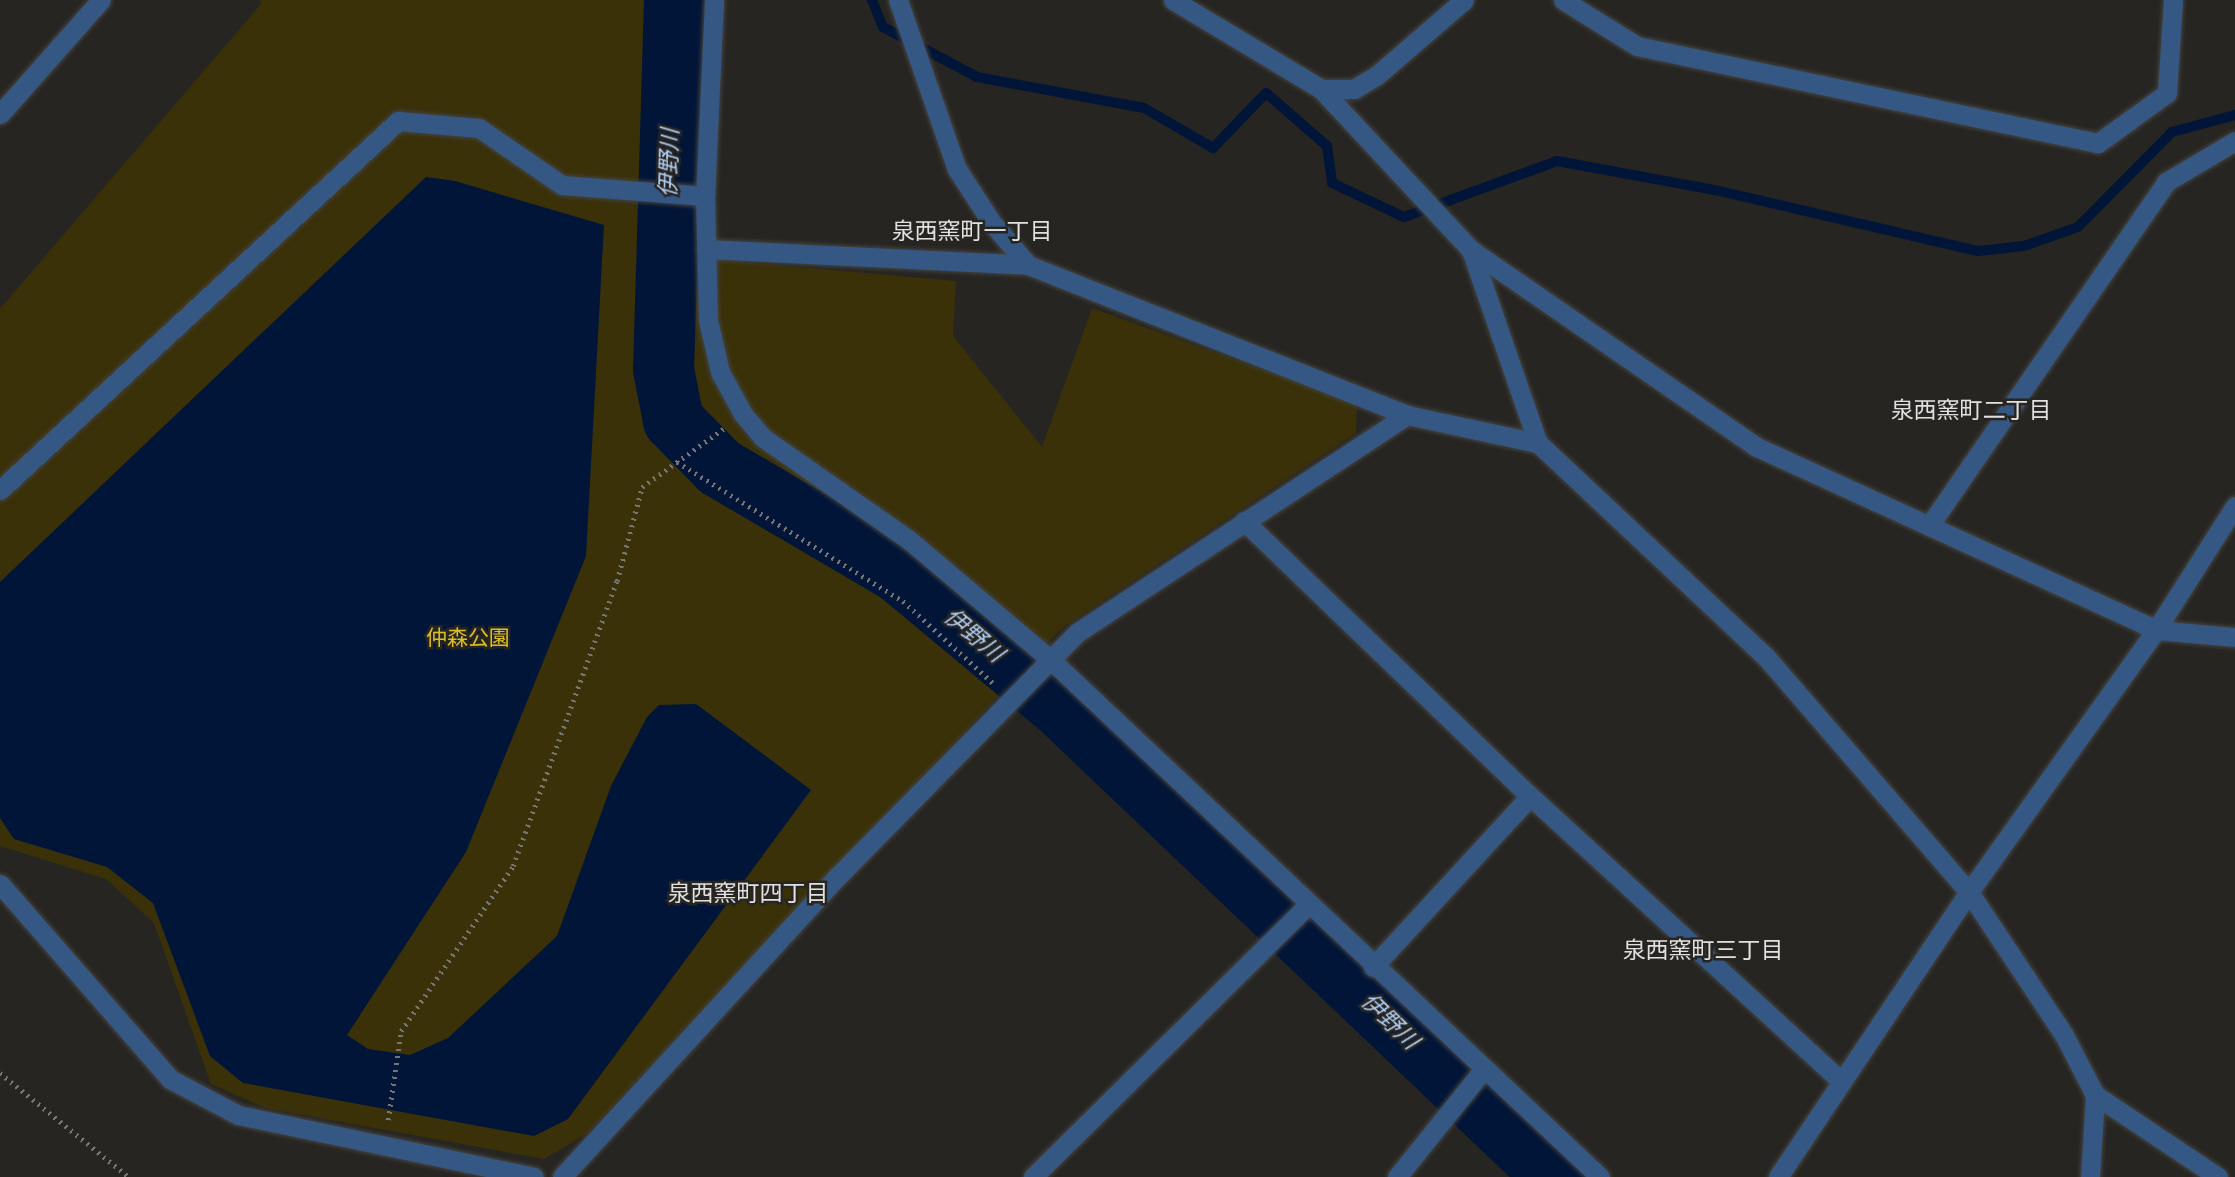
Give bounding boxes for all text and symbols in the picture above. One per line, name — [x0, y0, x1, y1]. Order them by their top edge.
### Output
water label: 伊野川 — [654, 128, 684, 198]
district label: 泉西窯町一丁目 — [892, 217, 1052, 245]
district label: 泉西窯町二丁目 — [1891, 396, 2051, 424]
water label: 伊野川 — [939, 602, 1009, 668]
park label: 仲森公園 — [426, 624, 510, 650]
district label: 泉西窯町四丁目 — [668, 879, 828, 907]
district label: 泉西窯町三丁目 — [1623, 936, 1783, 964]
water label: 伊野川 — [1356, 987, 1424, 1055]

